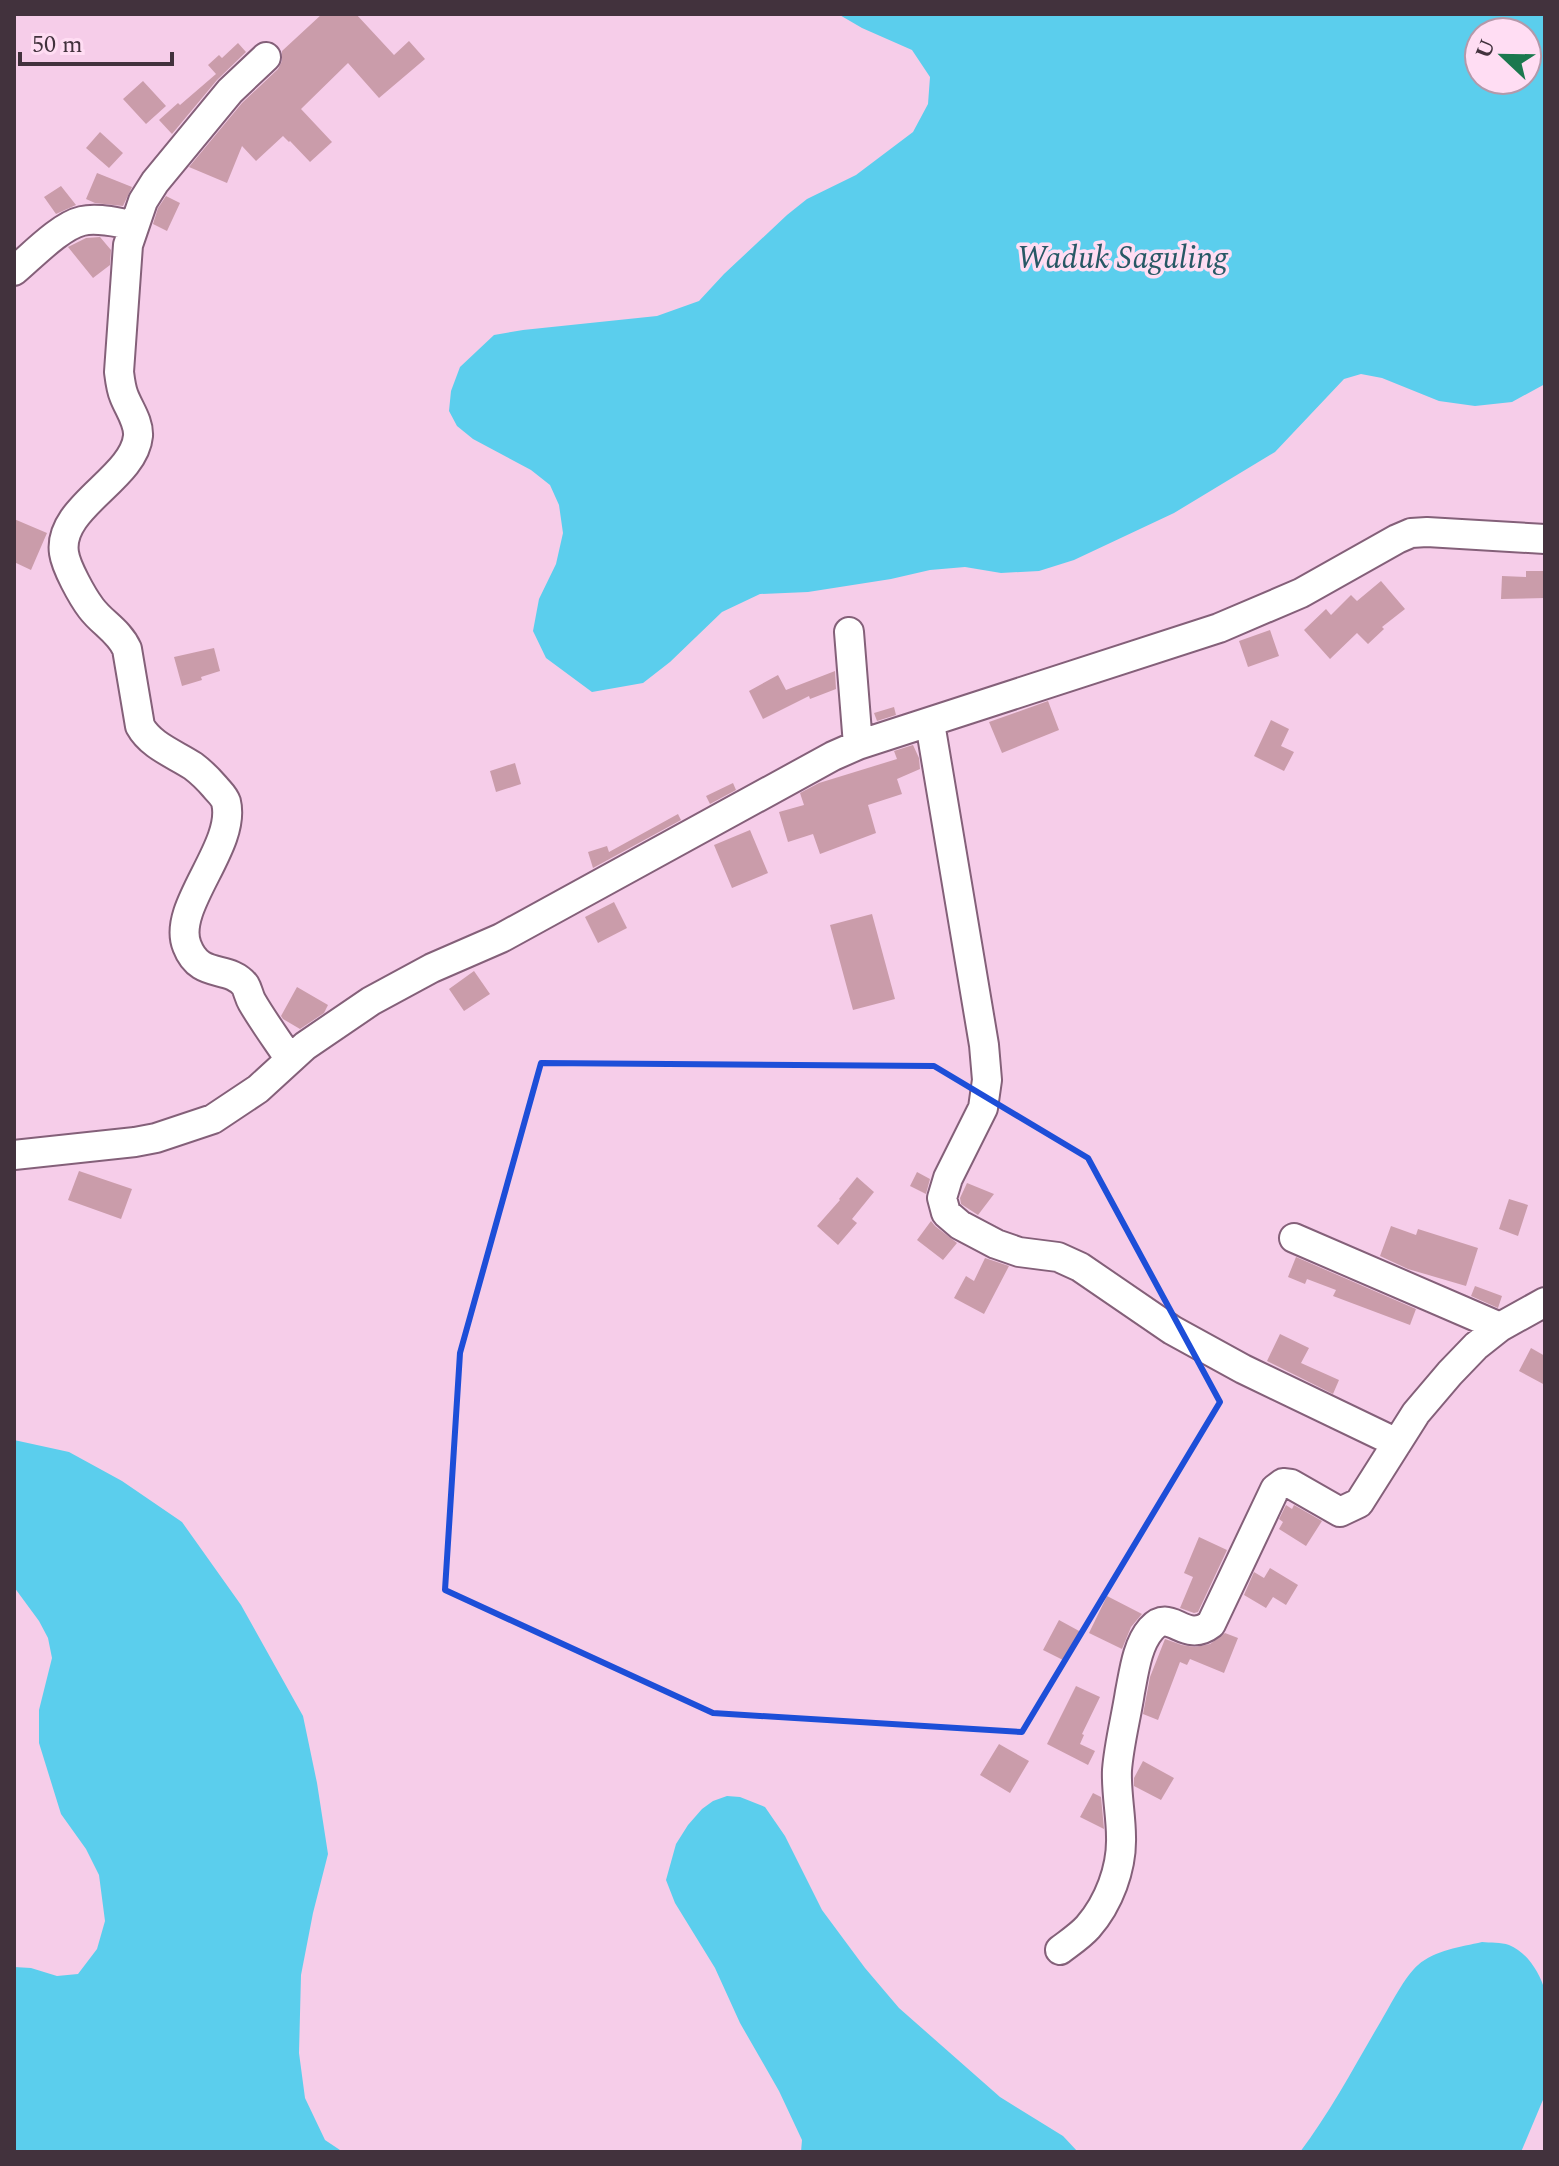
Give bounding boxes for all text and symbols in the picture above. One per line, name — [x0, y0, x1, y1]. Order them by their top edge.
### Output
scale bar — [20, 16, 172, 66]
north arrow — [1463, 16, 1543, 96]
text: 50 m — [32, 27, 83, 63]
text: U — [1467, 34, 1505, 64]
water label: Waduk Saguling — [1017, 234, 1228, 283]

